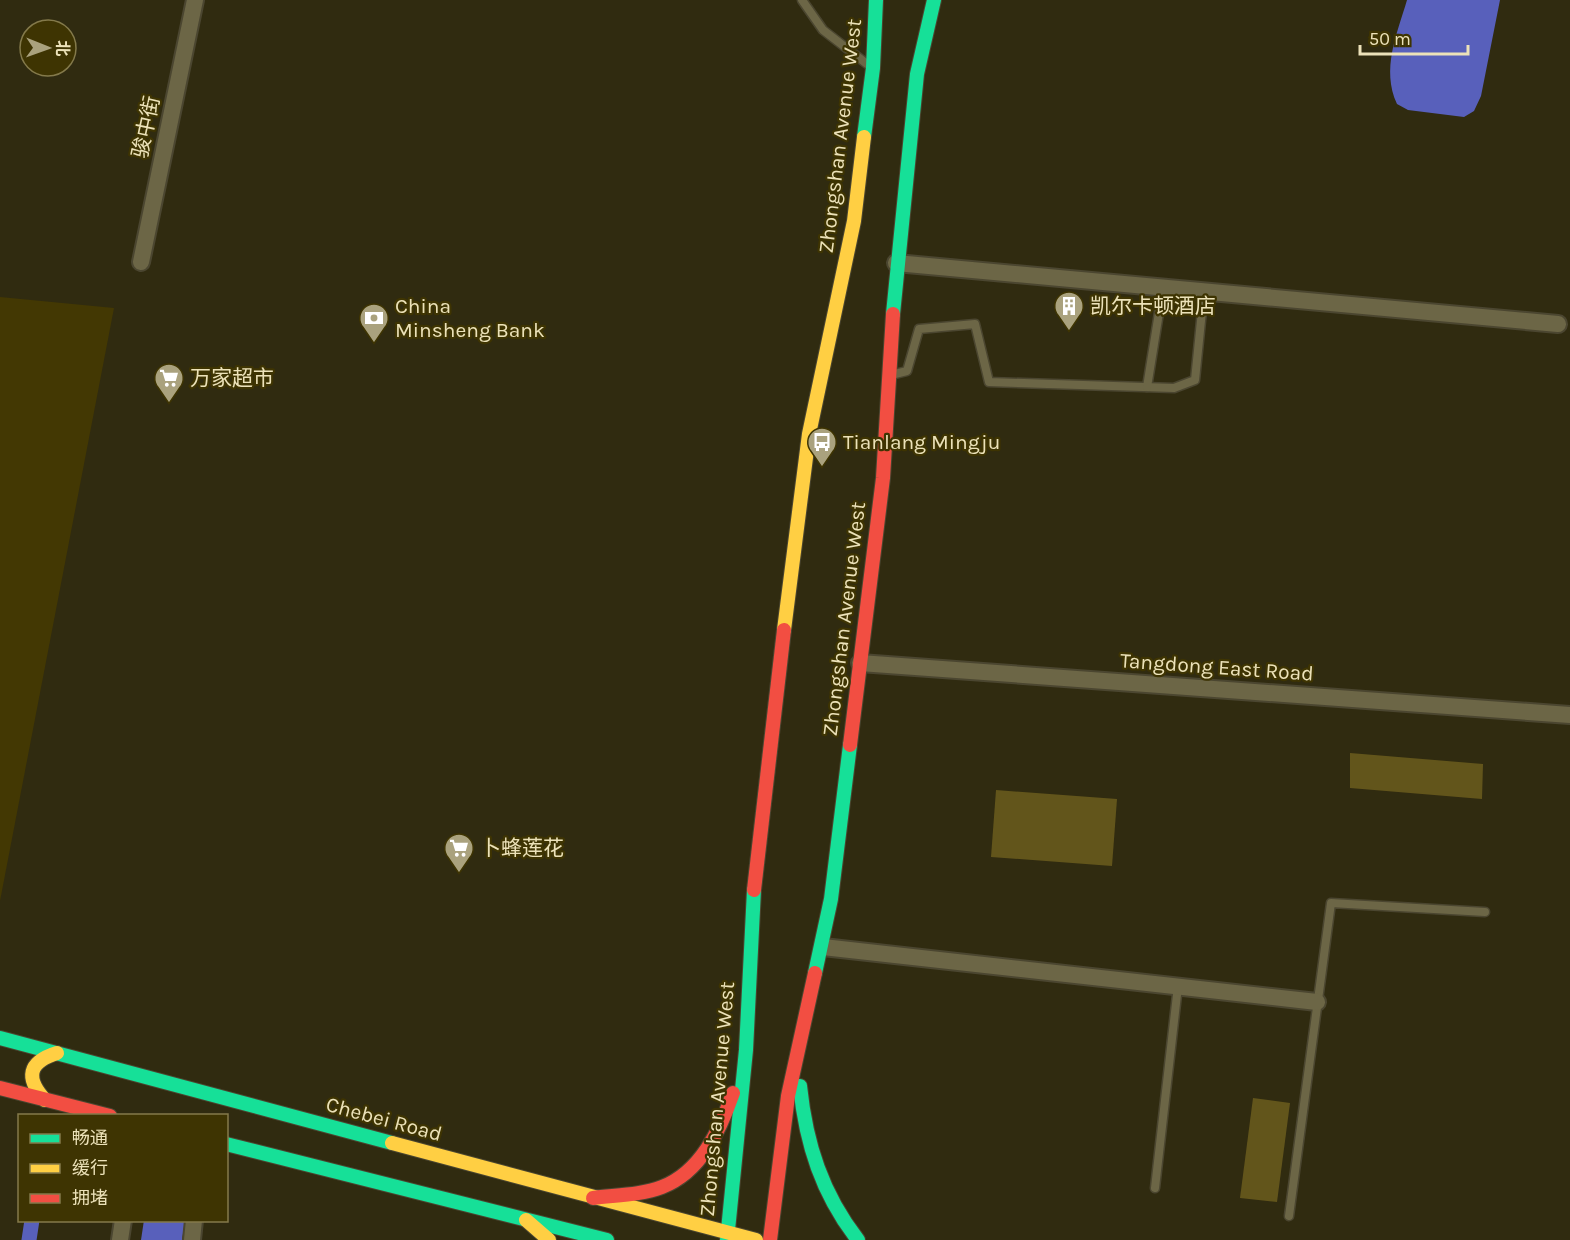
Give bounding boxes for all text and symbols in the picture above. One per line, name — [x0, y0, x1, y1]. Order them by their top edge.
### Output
street label: Zhongshan Avenue West — [814, 17, 866, 255]
north arrow — [18, 18, 78, 78]
scale bar — [1360, 18, 1468, 56]
text: 50 m — [1369, 28, 1411, 50]
text: 北 — [53, 40, 72, 56]
street label: 骏中街 — [128, 94, 164, 160]
building icon: 凯尔卡顿酒店 — [1053, 290, 1085, 332]
place label: China Minsheng Bank — [395, 294, 545, 342]
place label: 凯尔卡顿酒店 — [1090, 294, 1216, 318]
bank icon: China Minsheng Bank — [358, 302, 390, 344]
supermarket icon: 万家超市 — [153, 362, 185, 404]
place label: 万家超市 — [190, 366, 274, 390]
bus stop icon: Tianlang Mingju — [806, 426, 838, 468]
place label: Tianlang Mingju — [843, 430, 1000, 454]
street label: Zhongshan Avenue West — [818, 500, 870, 738]
street label: Tangdong East Road — [1119, 648, 1315, 686]
supermarket icon: 卜蜂莲花 — [443, 832, 475, 874]
place label: 卜蜂莲花 — [480, 836, 564, 860]
street label: Zhongshan Avenue West — [695, 980, 739, 1218]
street label: Chebei Road — [323, 1092, 445, 1146]
legend — [18, 1114, 228, 1222]
text: 畅通 — [72, 1127, 108, 1149]
text: 缓行 — [72, 1157, 108, 1179]
text: 拥堵 — [72, 1187, 108, 1209]

